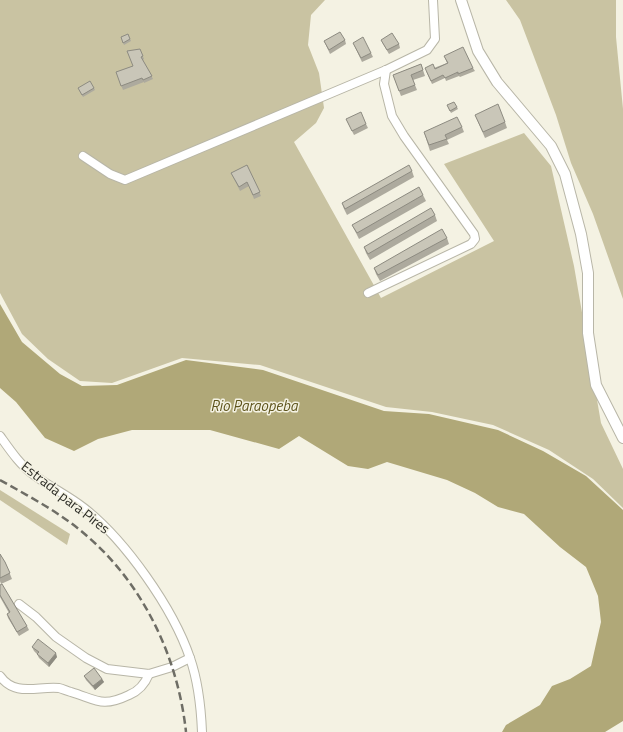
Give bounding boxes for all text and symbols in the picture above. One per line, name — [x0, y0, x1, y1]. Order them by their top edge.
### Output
water label: Rio Paraopeba — [211, 394, 299, 417]
street label: Estrada para Pires — [17, 456, 115, 538]

